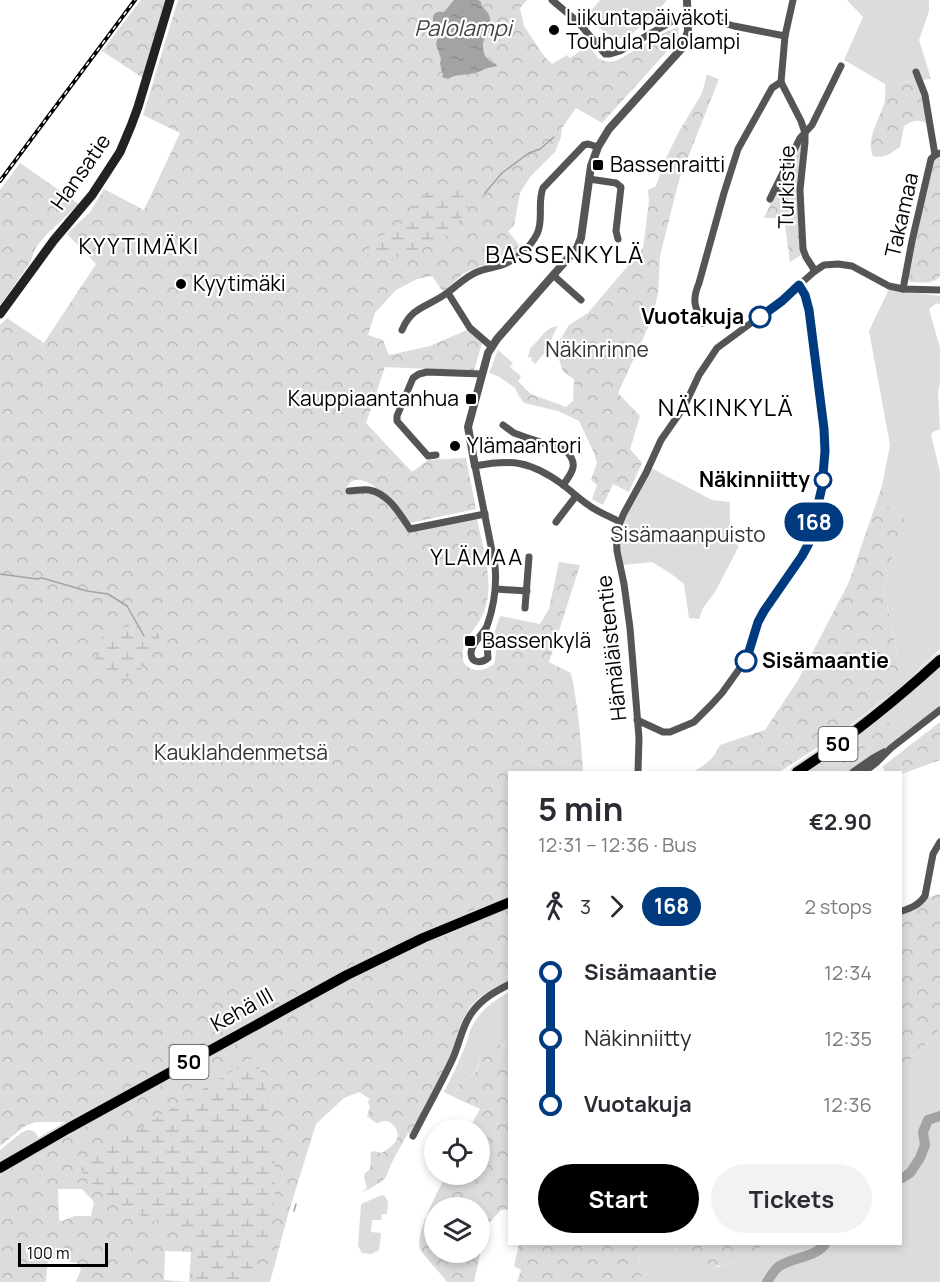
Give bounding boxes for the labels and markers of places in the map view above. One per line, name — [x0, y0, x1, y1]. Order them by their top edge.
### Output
place label: Liikuntapäiväkoti Touhula Palolampi — [566, 3, 740, 55]
marker: Liikuntapäiväkoti Touhula Palolampi — [547, 23, 561, 37]
place label: Bassenraitti — [610, 150, 725, 178]
marker: Bassenraitti — [591, 158, 605, 172]
place label: Kyytimäki — [193, 269, 286, 297]
marker: Kyytimäki — [174, 277, 188, 291]
place label: Vuotakuja — [641, 302, 744, 330]
marker: Vuotakuja — [749, 306, 771, 328]
place label: Kauppiaantanhua — [288, 384, 459, 412]
marker: Kauppiaantanhua — [464, 392, 478, 406]
place label: Ylämaantori — [467, 431, 582, 459]
marker: Ylämaantori — [448, 439, 462, 453]
place label: Näkinniitty — [699, 465, 810, 493]
marker: Näkinniitty — [814, 471, 832, 489]
place label: Bassenkylä — [482, 626, 591, 654]
marker: Bassenkylä — [463, 634, 477, 648]
place label: Sisämaantie — [762, 646, 889, 674]
marker: Sisämaantie — [735, 650, 757, 672]

